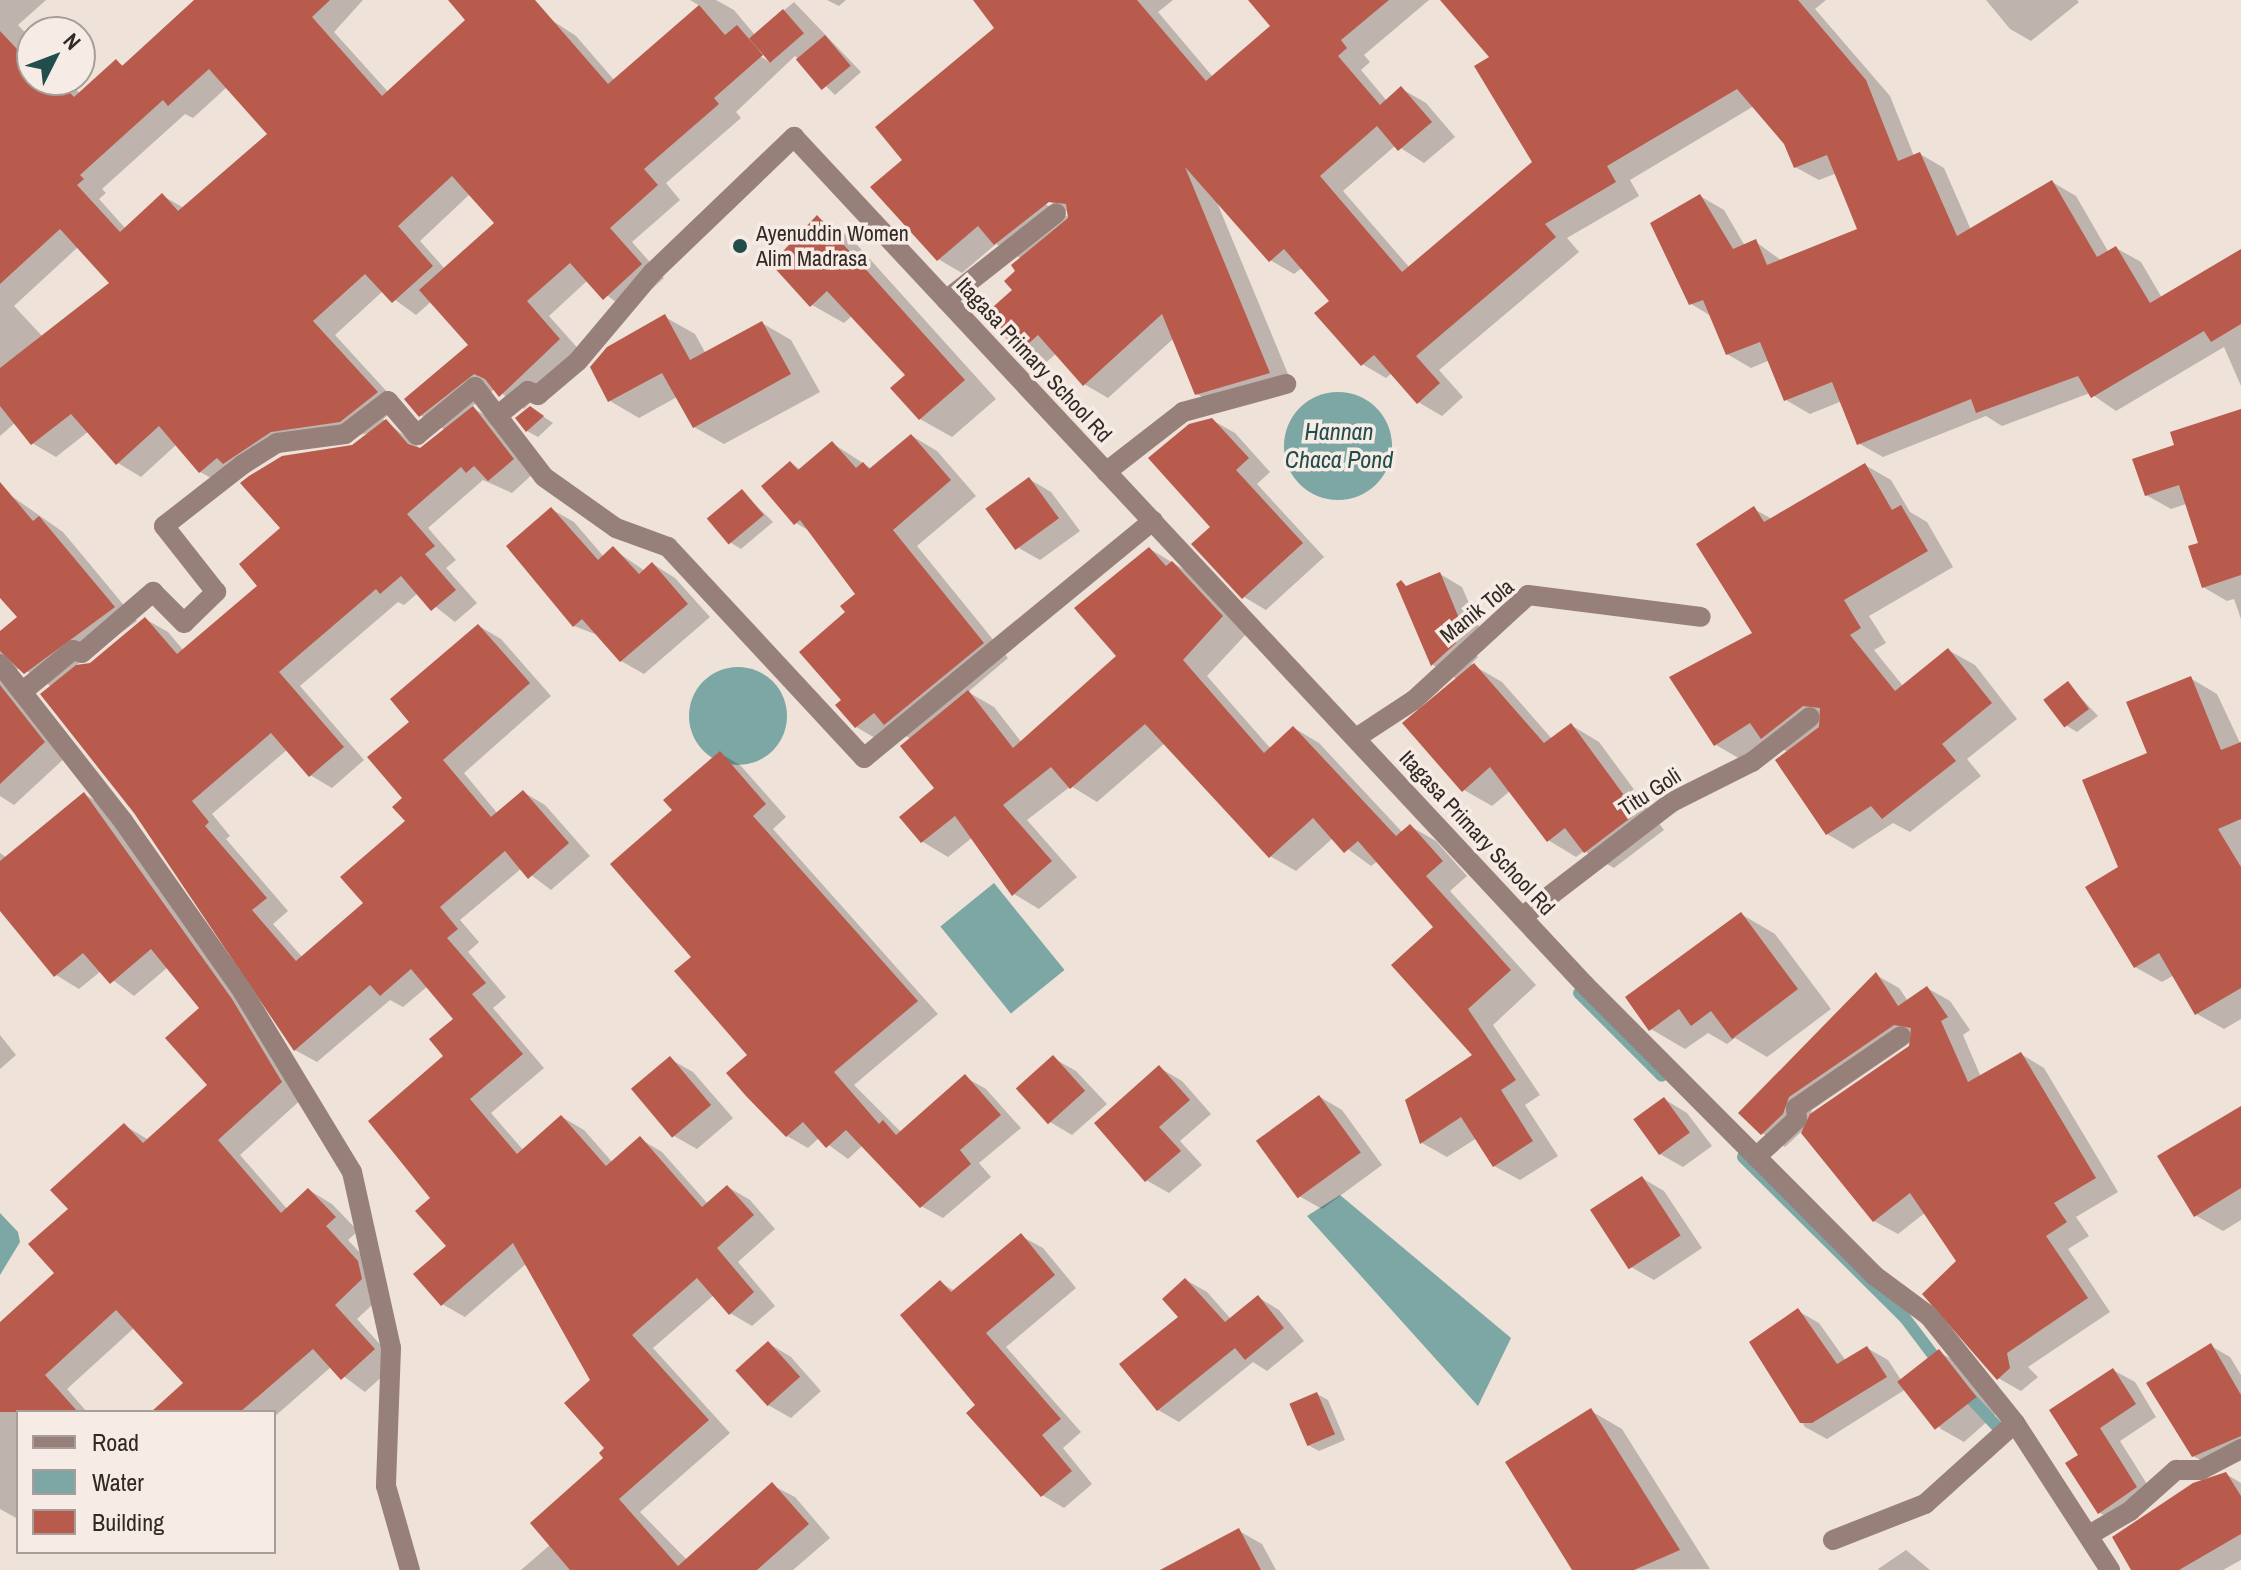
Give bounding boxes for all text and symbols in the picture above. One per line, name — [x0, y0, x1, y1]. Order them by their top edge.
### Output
north arrow — [16, 16, 96, 96]
text: N — [57, 26, 88, 56]
place label: Ayenuddin Women Alim Madrasa — [756, 220, 909, 272]
marker: Ayenuddin Women Alim Madrasa — [731, 237, 749, 255]
street label: Itagasa Primary School Rd — [951, 272, 1117, 448]
water label: Hannan Chaca Pond — [1285, 418, 1393, 474]
street label: Manik Tola — [1435, 573, 1519, 649]
street label: Itagasa Primary School Rd — [1394, 745, 1560, 921]
street label: Titu Goli — [1614, 762, 1686, 822]
legend — [16, 1410, 276, 1554]
text: Road — [92, 1426, 139, 1458]
text: Water — [92, 1466, 144, 1498]
text: Building — [92, 1506, 164, 1538]

